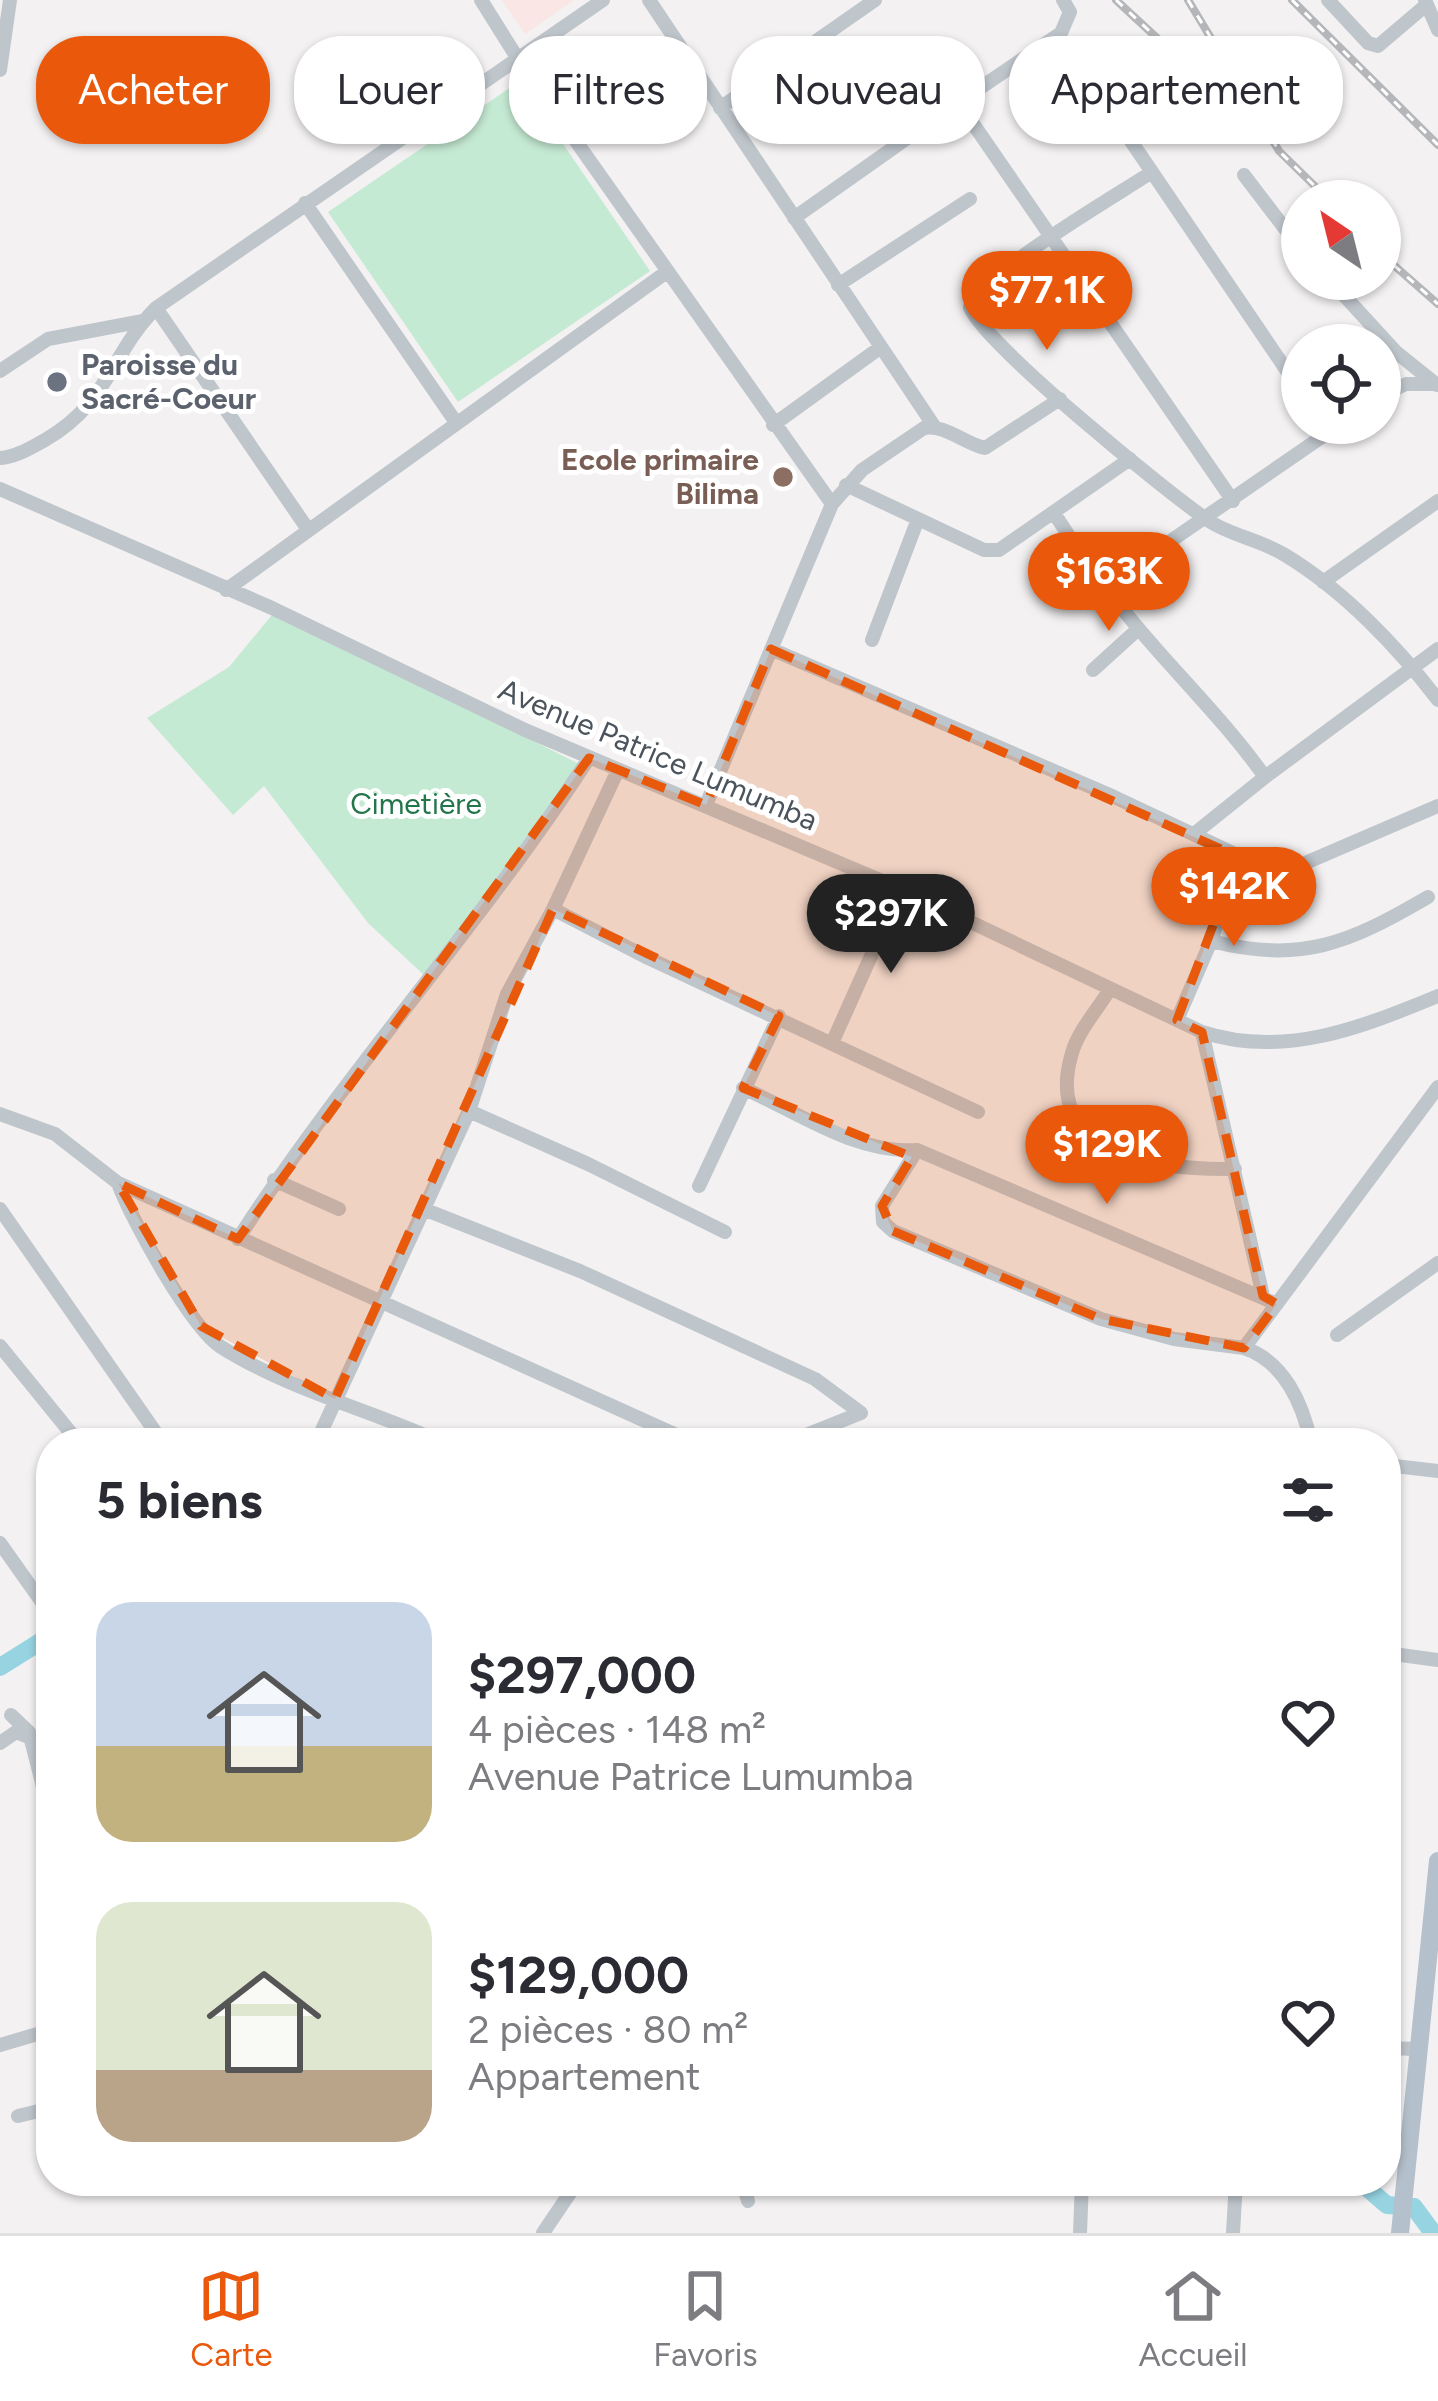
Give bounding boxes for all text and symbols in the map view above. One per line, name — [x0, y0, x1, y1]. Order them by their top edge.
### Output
chip: Acheter — [36, 36, 270, 144]
chip: Louer — [294, 36, 485, 144]
chip: Filtres — [509, 36, 707, 144]
chip: Nouveau — [731, 36, 985, 144]
chip: Appartement — [1009, 36, 1343, 144]
north arrow — [1281, 180, 1401, 300]
map controls — [1281, 180, 1401, 444]
pin: $77.1K — [949, 251, 1145, 353]
text: $77.1K — [988, 266, 1106, 313]
button: locate — [1281, 324, 1401, 444]
place label: Paroisse du Sacré-Coeur — [81, 346, 256, 417]
marker: Paroisse du Sacré-Coeur — [44, 369, 70, 395]
place label: Ecole primaire Bilima — [561, 441, 759, 512]
marker: Ecole primaire Bilima — [770, 464, 796, 490]
pin: $163K — [1025, 532, 1193, 634]
text: $163K — [1055, 547, 1163, 594]
street label: Avenue Patrice Lumumba — [493, 671, 823, 839]
park label: Cimetière — [350, 785, 482, 822]
pin: $142K — [1150, 847, 1318, 949]
text: $142K — [1178, 862, 1290, 909]
pin: $297K — [807, 874, 975, 976]
text: $297K — [834, 889, 948, 936]
pin: $129K — [1023, 1105, 1191, 1207]
text: $129K — [1052, 1120, 1162, 1167]
icon: filters — [1275, 1467, 1341, 1533]
text: 5 biens — [96, 1470, 263, 1531]
text: $297,000 — [468, 1645, 696, 1706]
icon: home — [192, 1650, 336, 1794]
icon: heart — [1275, 1689, 1341, 1755]
text: 4 pièces · 148 m² — [468, 1706, 766, 1753]
text: Avenue Patrice Lumumba — [468, 1753, 914, 1800]
text: $129,000 — [468, 1945, 689, 2006]
icon: home — [192, 1950, 336, 2094]
icon: heart — [1275, 1989, 1341, 2055]
text: 2 pièces · 80 m² — [468, 2006, 748, 2053]
text: Appartement — [468, 2053, 701, 2100]
tab: Carte — [190, 2263, 273, 2374]
tab: Favoris — [653, 2263, 758, 2374]
tab: Accueil — [1138, 2263, 1248, 2374]

